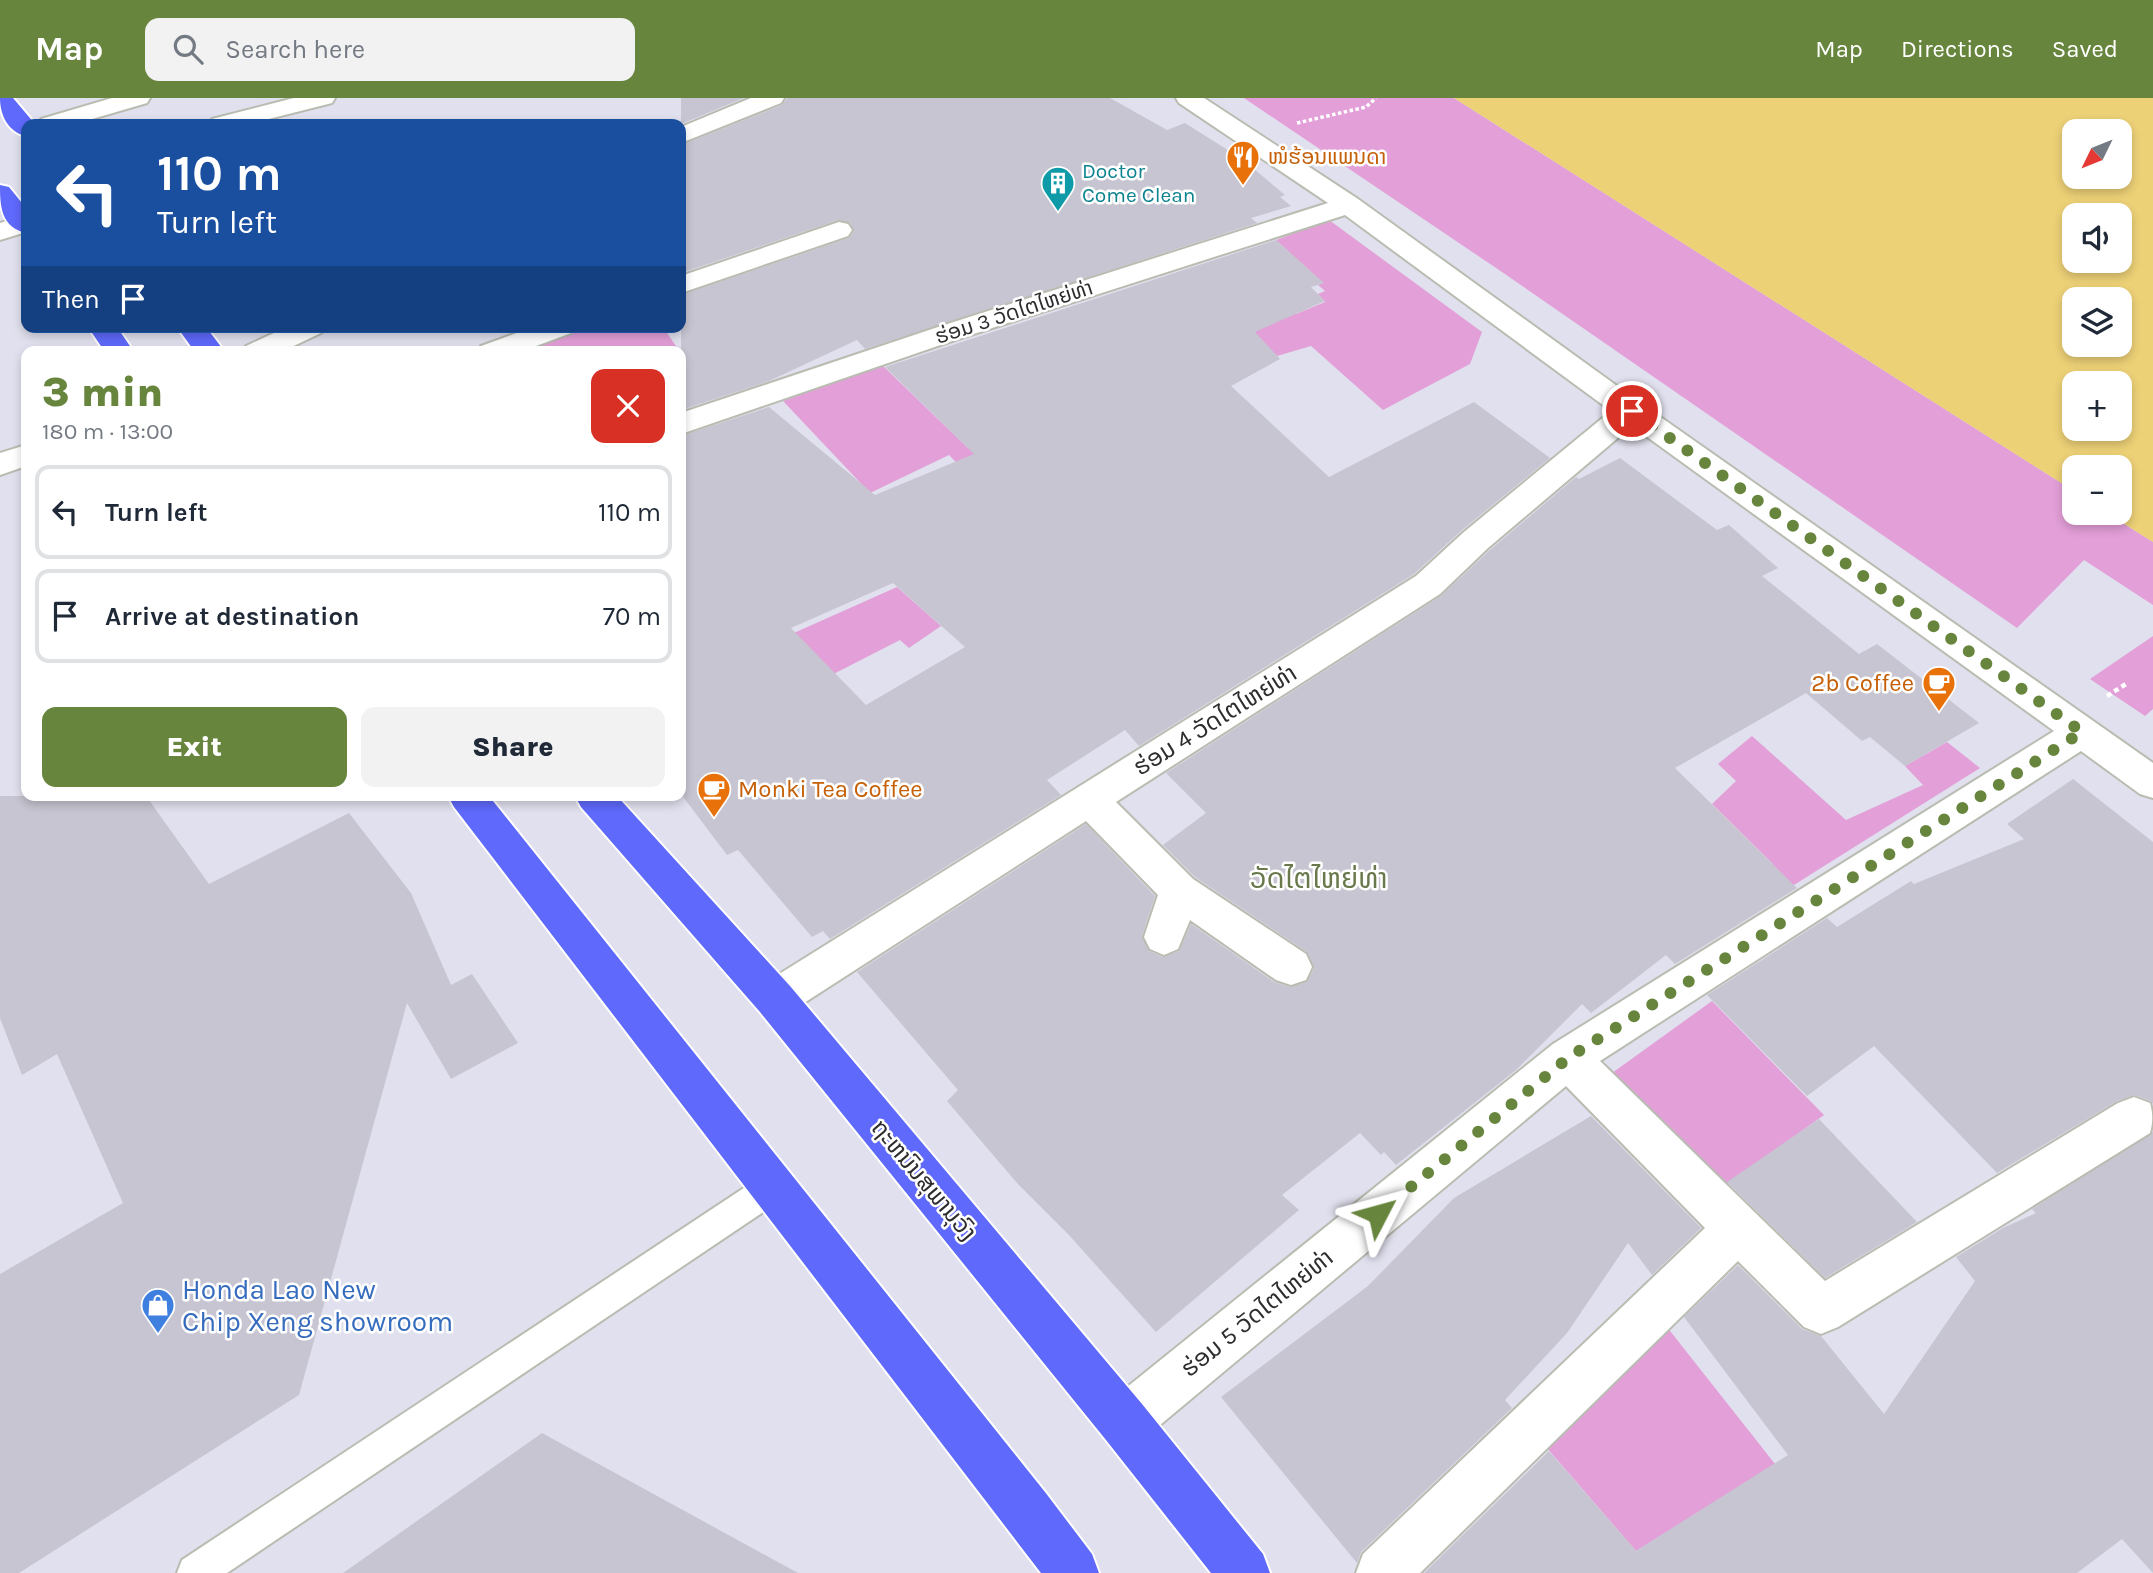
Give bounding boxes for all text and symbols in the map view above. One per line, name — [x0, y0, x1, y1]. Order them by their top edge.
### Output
search box — [145, 18, 635, 81]
text: Map — [35, 30, 103, 68]
icon: search — [169, 30, 207, 68]
text: Search here — [225, 34, 365, 65]
text: Map — [1815, 35, 1863, 63]
text: Directions — [1901, 35, 2014, 63]
text: Saved — [2052, 35, 2118, 63]
north arrow — [2062, 119, 2132, 189]
map controls — [2062, 119, 2132, 525]
restaurant icon: ໜໍຮ້ອນແພນດາ — [1224, 138, 1262, 187]
text: 110 m — [157, 145, 282, 202]
place label: ໜໍຮ້ອນແພນດາ — [1268, 145, 1386, 169]
icon: left — [42, 147, 133, 238]
place label: Doctor Come Clean — [1082, 159, 1196, 207]
building icon: Doctor Come Clean — [1039, 164, 1077, 213]
button: sound — [2062, 203, 2132, 273]
text: Turn left — [157, 204, 277, 241]
street label: ຮ່ອມ 3 ວັດໄຕໄຫຍ່ທ່າ — [932, 275, 1096, 349]
icon: arrive — [114, 280, 152, 318]
text: Then — [42, 284, 100, 315]
button: layers — [2062, 287, 2132, 357]
text: 3 min — [42, 367, 163, 417]
button: close — [591, 369, 665, 443]
button: + — [2062, 371, 2132, 441]
pin — [1602, 381, 1662, 441]
icon: arrive — [1613, 392, 1651, 430]
text: 180 m · 13:00 — [42, 418, 173, 445]
button: − — [2062, 455, 2132, 525]
icon: left — [46, 493, 84, 531]
text: Turn left — [105, 497, 207, 528]
text: 110 m — [598, 497, 661, 528]
icon: arrive — [46, 597, 84, 635]
text: Arrive at destination — [105, 601, 359, 632]
text: 70 m — [603, 601, 661, 632]
street label: ຮ່ອມ 4 ວັດໄຕໄຫຍ່ທ່າ — [1128, 659, 1302, 781]
cafe icon: 2b Coffee — [1920, 664, 1958, 713]
place label: 2b Coffee — [1811, 669, 1914, 697]
button: Exit — [42, 707, 347, 787]
button: Share — [361, 707, 665, 787]
cafe icon: Monki Tea Coffee — [695, 770, 733, 819]
place label: Monki Tea Coffee — [738, 775, 923, 803]
district label: ວັດໄຕໄຫຍ່ທ່າ — [1250, 862, 1388, 895]
street label: ຖະຫນົນສຸພານຸວົງ — [864, 1114, 983, 1247]
position arrow — [1341, 1177, 1415, 1251]
street label: ຮ່ອມ 5 ວັດໄຕໄຫຍ່ທ່າ — [1175, 1243, 1339, 1383]
place label: Honda Lao New Chip Xeng showroom — [182, 1273, 453, 1338]
shop icon: Honda Lao New Chip Xeng showroom — [139, 1286, 177, 1335]

